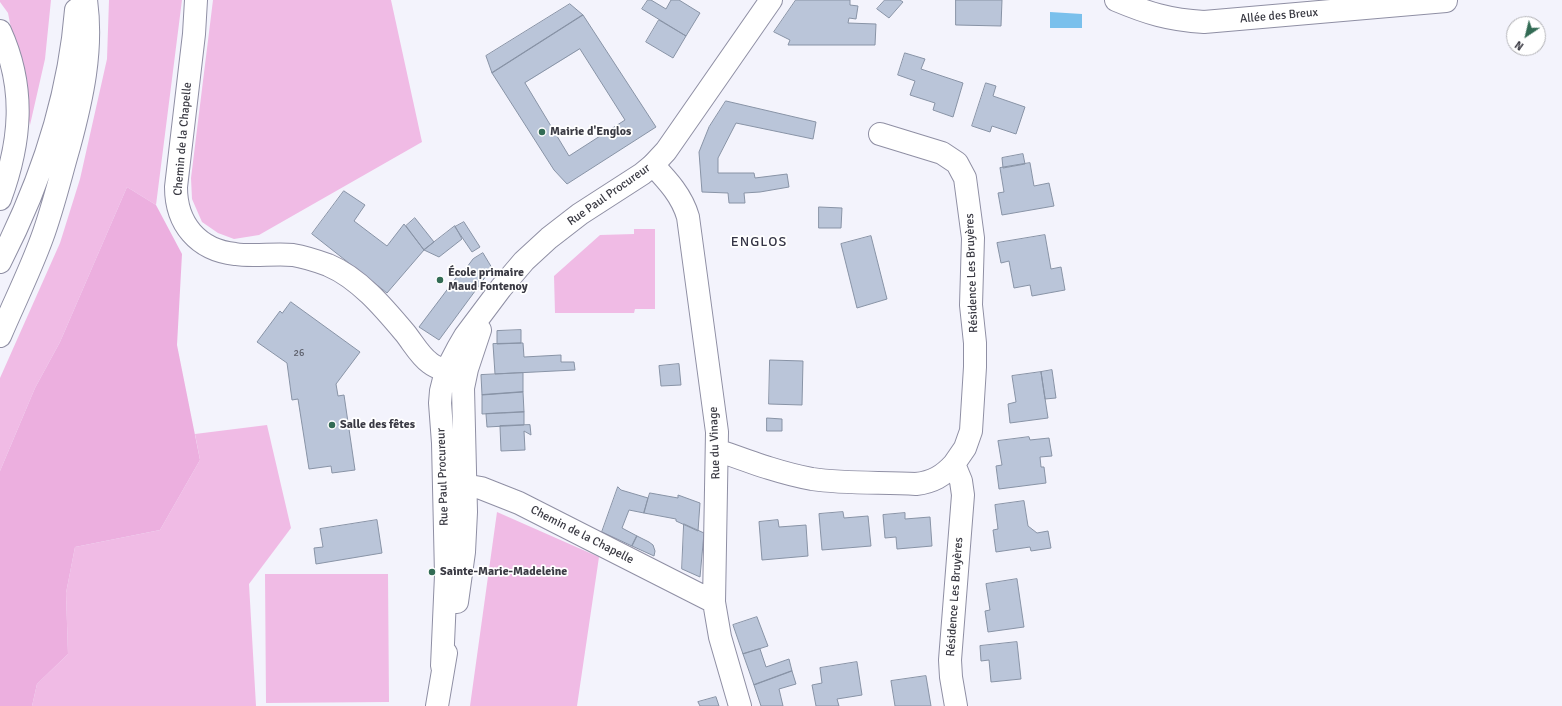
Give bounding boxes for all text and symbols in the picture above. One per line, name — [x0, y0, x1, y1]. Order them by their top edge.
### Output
street label: Allée des Breux — [1239, 5, 1319, 27]
north arrow — [1506, 16, 1546, 56]
text: N — [1513, 38, 1526, 53]
street label: Chemin de la Chapelle — [171, 82, 195, 196]
place label: Mairie d'Englos — [550, 125, 631, 139]
marker: Mairie d'Englos — [537, 127, 547, 137]
street label: Rue Paul Procureur — [565, 161, 653, 229]
street label: Résidence Les Bruyères — [963, 213, 981, 333]
district label: ENGLOS — [731, 234, 787, 250]
place label: École primaire Maud Fontenoy — [448, 266, 528, 294]
marker: École primaire Maud Fontenoy — [435, 275, 445, 285]
house number: 26 — [294, 347, 304, 359]
street label: Rue du Vinage — [707, 406, 723, 480]
place label: Salle des fêtes — [340, 418, 415, 432]
marker: Salle des fêtes — [327, 420, 337, 430]
street label: Rue Paul Procureur — [434, 428, 452, 526]
street label: Chemin de la Chapelle — [528, 503, 636, 567]
street label: Résidence Les Bruyères — [944, 537, 966, 657]
place label: Sainte-Marie-Madeleine — [440, 565, 567, 579]
marker: Sainte-Marie-Madeleine — [427, 567, 437, 577]

